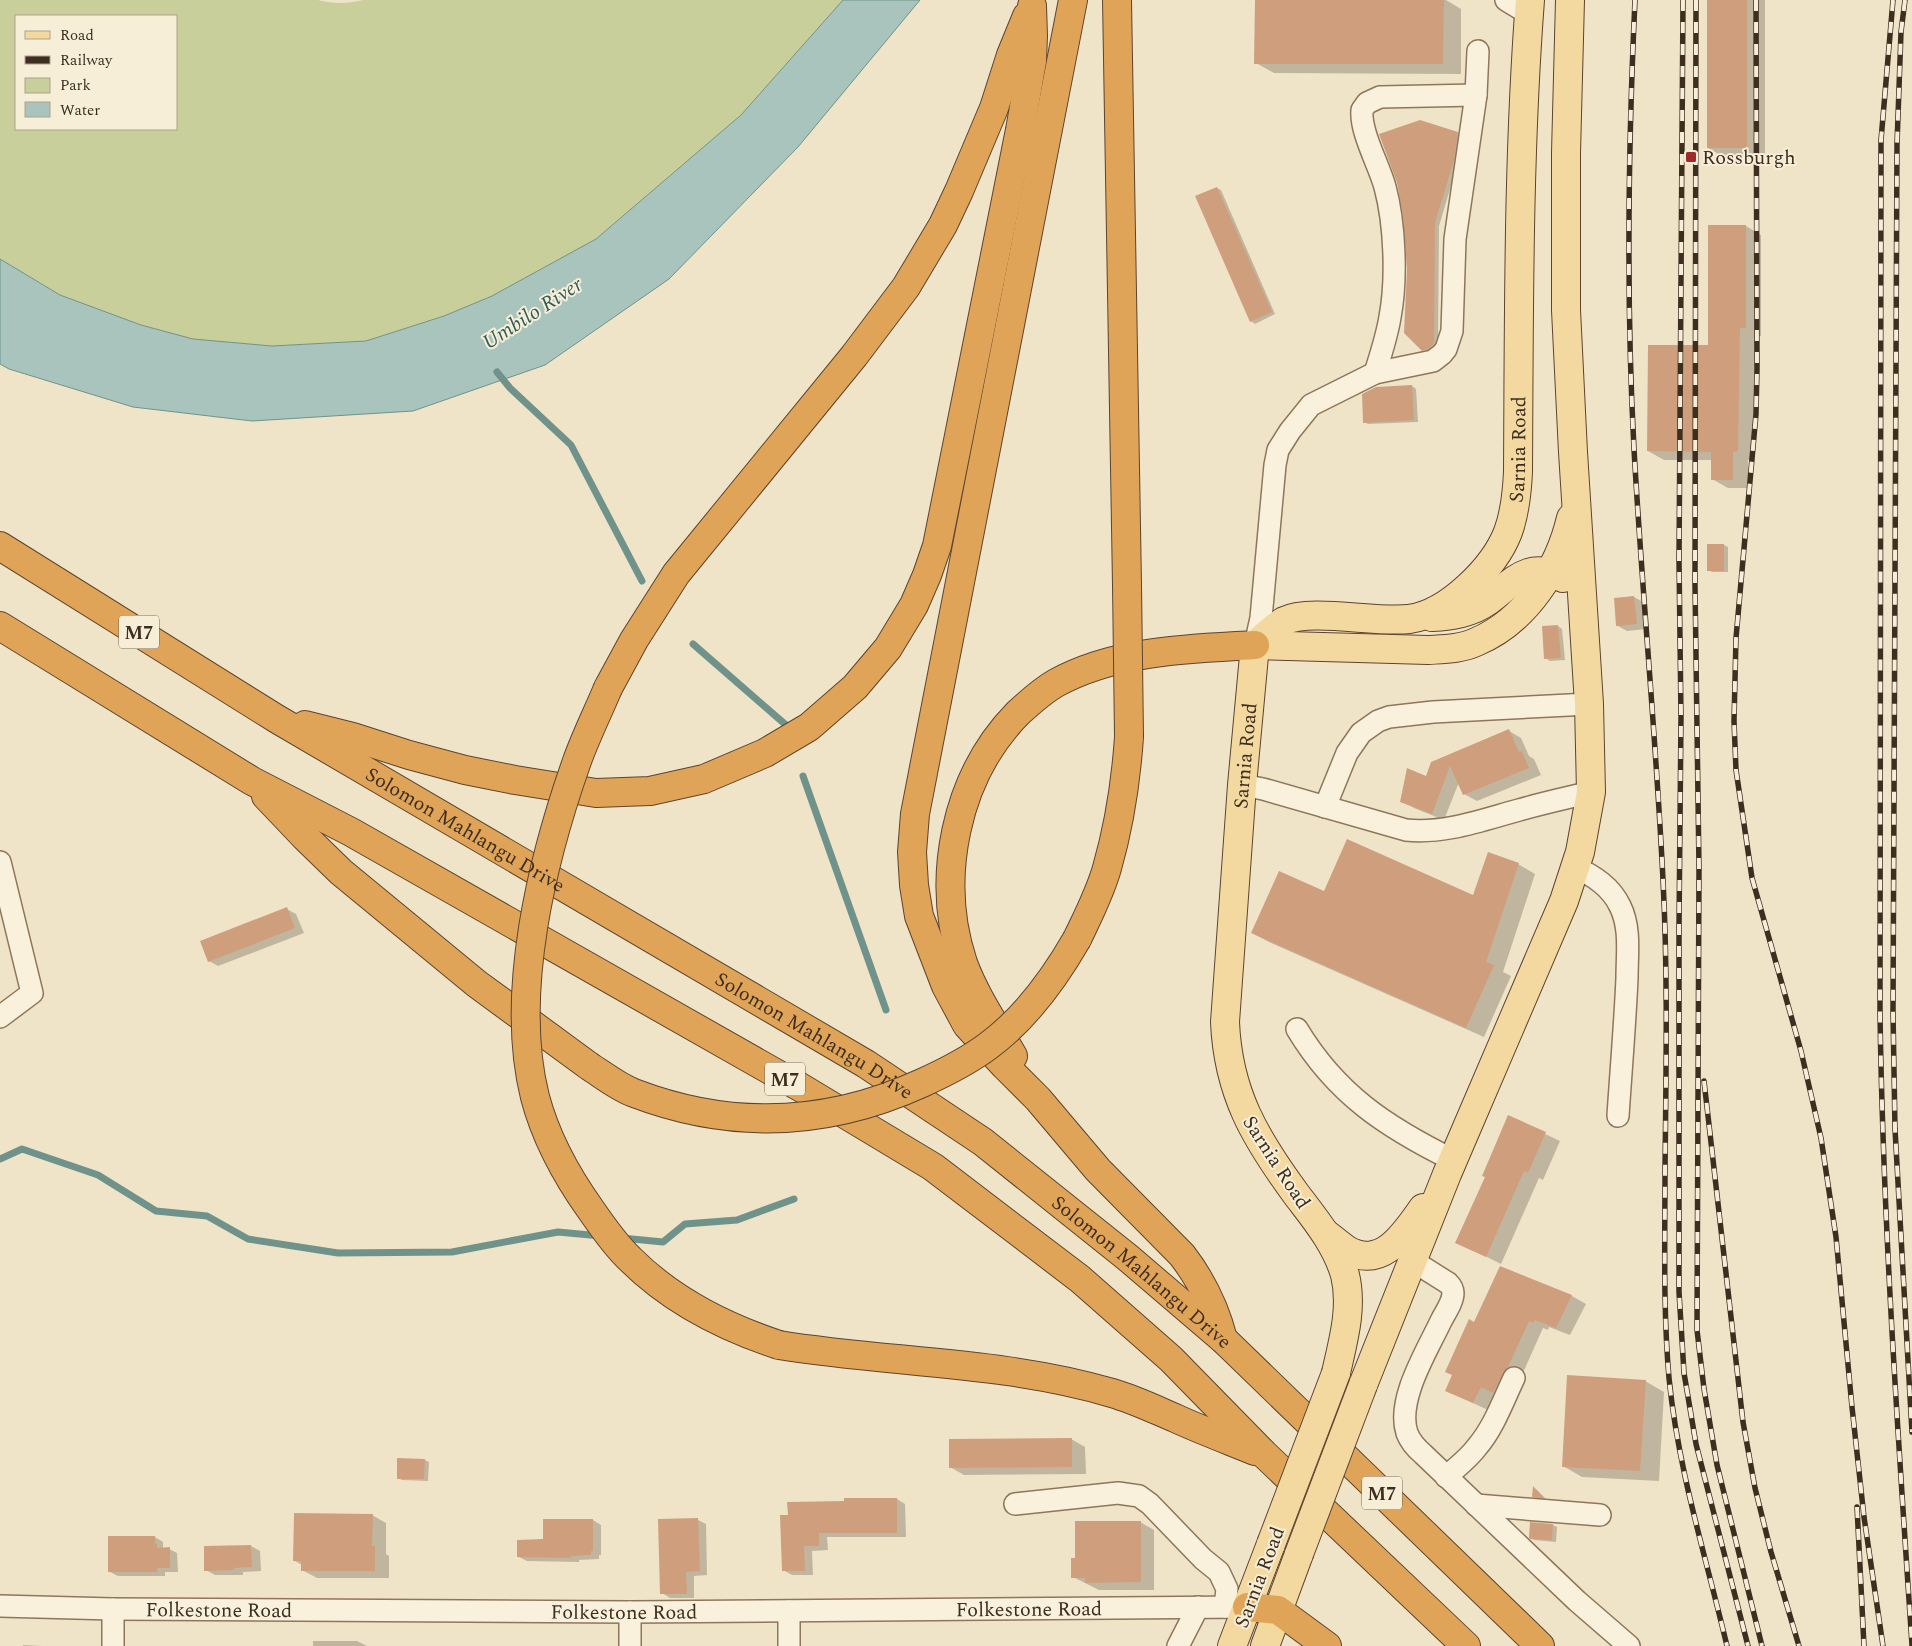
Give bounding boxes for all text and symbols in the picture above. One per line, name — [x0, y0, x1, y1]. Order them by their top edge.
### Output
legend — [15, 15, 178, 130]
text: Road — [60, 24, 94, 47]
text: Railway — [60, 49, 113, 72]
text: Park — [60, 74, 91, 97]
text: Water — [60, 99, 100, 122]
place label: Rossburgh — [1702, 143, 1796, 173]
marker: Rossburgh — [1684, 150, 1698, 164]
water label: Umbilo River — [476, 269, 590, 358]
street label: Sarnia Road — [1501, 396, 1534, 504]
road number: M7 — [119, 616, 159, 649]
street label: Sarnia Road — [1226, 701, 1266, 810]
street label: Solomon Mahlangu Drive — [359, 760, 571, 901]
street label: Solomon Mahlangu Drive — [709, 965, 919, 1107]
road number: M7 — [765, 1062, 805, 1096]
street label: Sarnia Road — [1235, 1110, 1318, 1215]
street label: Solomon Mahlangu Drive — [1045, 1188, 1239, 1356]
road number: M7 — [1362, 1476, 1402, 1510]
street label: Sarnia Road — [1227, 1522, 1293, 1632]
street label: Folkestone Road — [956, 1594, 1102, 1625]
street label: Folkestone Road — [146, 1595, 292, 1626]
street label: Folkestone Road — [551, 1597, 697, 1628]

